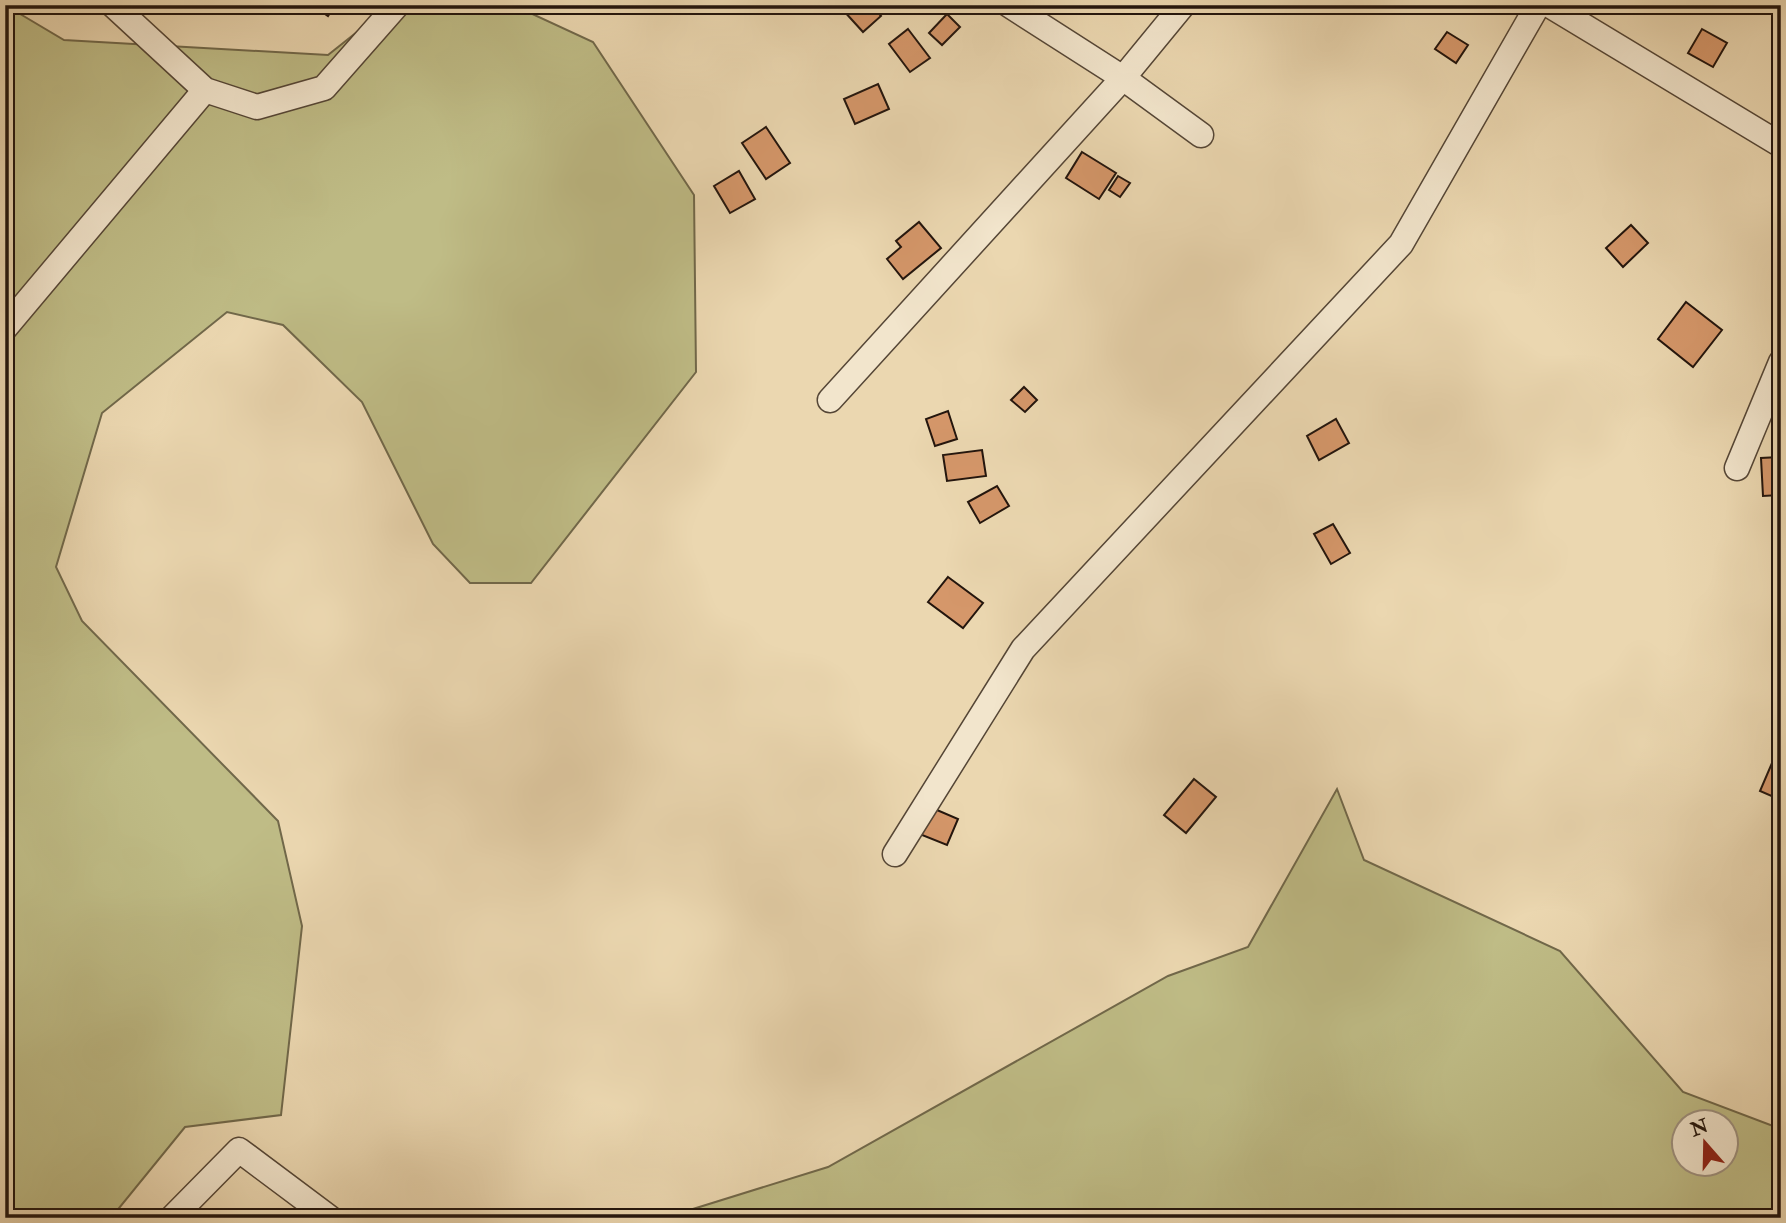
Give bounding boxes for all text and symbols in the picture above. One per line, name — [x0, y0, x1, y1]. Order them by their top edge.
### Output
north arrow — [1670, 1108, 1740, 1178]
text: N — [1686, 1113, 1713, 1142]

